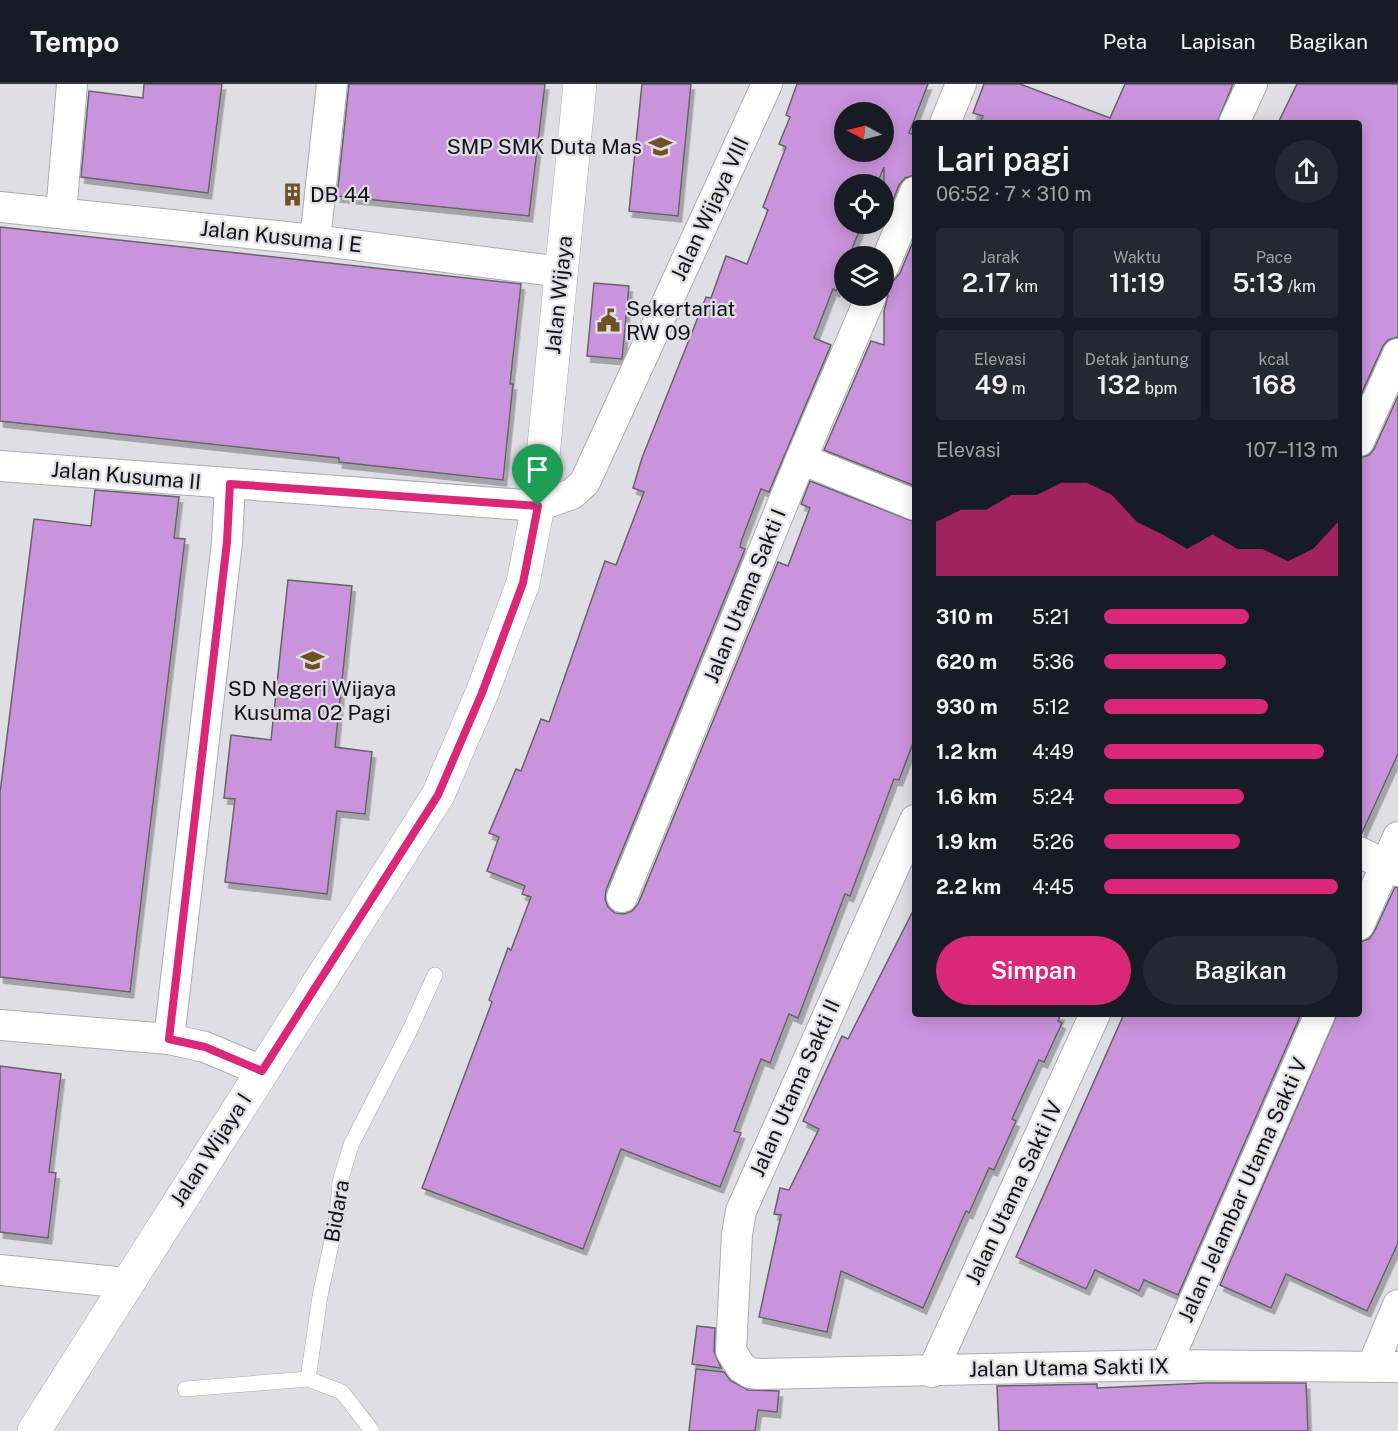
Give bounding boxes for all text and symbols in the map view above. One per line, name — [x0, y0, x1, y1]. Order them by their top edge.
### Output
text: Tempo — [30, 25, 119, 58]
text: Peta — [1103, 29, 1147, 54]
text: Lapisan — [1180, 29, 1256, 54]
text: Bagikan — [1289, 29, 1368, 54]
north arrow — [834, 102, 894, 162]
map controls — [834, 102, 894, 306]
street label: Jalan Wijaya VIII — [665, 133, 754, 285]
place label: SMP SMK Duta Mas — [447, 134, 642, 159]
school or university icon: SMP SMK Duta Mas — [647, 134, 673, 160]
text: Lari pagi — [936, 140, 1070, 178]
button: share — [1275, 140, 1338, 203]
button: locate — [834, 174, 894, 234]
building icon: DB 44 — [279, 182, 305, 208]
place label: DB 44 — [310, 182, 370, 207]
text: 06:52 · 7 × 310 m — [936, 182, 1092, 206]
street label: Jalan Kusuma I E — [199, 216, 363, 257]
street label: Jalan Wijaya — [540, 234, 577, 355]
button: layers — [834, 246, 894, 306]
text: Jarak — [981, 248, 1019, 267]
text: Waktu — [1113, 248, 1161, 267]
text: Pace — [1256, 248, 1292, 267]
text: 2.17 — [962, 267, 1011, 298]
text: 11:19 — [1109, 267, 1165, 298]
text: 5:13 — [1232, 267, 1284, 298]
text: km — [1011, 277, 1038, 296]
text: /km — [1284, 277, 1316, 296]
place label: Sekertariat RW 09 — [626, 296, 736, 345]
public building icon: Sekertariat RW 09 — [595, 308, 621, 334]
text: Elevasi — [974, 350, 1026, 369]
text: Detak jantung — [1085, 350, 1189, 369]
text: kcal — [1259, 350, 1289, 369]
text: 49 — [974, 369, 1008, 400]
text: 132 — [1097, 369, 1141, 400]
text: 168 — [1252, 369, 1296, 400]
text: m — [1008, 379, 1026, 398]
text: bpm — [1141, 379, 1177, 398]
text: Elevasi — [936, 438, 1001, 462]
text: 107–113 m — [1245, 438, 1338, 462]
pin — [512, 444, 563, 506]
icon: arrive — [521, 453, 554, 486]
street label: Jalan Kusuma II — [50, 456, 202, 495]
street label: Jalan Utama Sakti I — [698, 505, 791, 687]
text: 310 m — [936, 605, 993, 629]
text: 5:21 — [1032, 605, 1070, 629]
school or university icon: SD Negeri Wijaya Kusuma 02 Pagi — [299, 648, 325, 674]
text: 620 m — [936, 650, 997, 674]
text: 5:36 — [1032, 650, 1074, 674]
place label: SD Negeri Wijaya Kusuma 02 Pagi — [228, 676, 396, 725]
text: 930 m — [936, 695, 998, 719]
text: 5:12 — [1032, 695, 1069, 719]
text: 1.2 km — [936, 740, 997, 764]
text: 4:49 — [1032, 740, 1074, 764]
text: 1.6 km — [936, 785, 997, 809]
text: 5:24 — [1032, 785, 1074, 809]
text: 1.9 km — [936, 830, 997, 854]
text: 5:26 — [1032, 830, 1074, 854]
text: 2.2 km — [936, 875, 1001, 899]
text: 4:45 — [1032, 875, 1074, 899]
button: Simpan — [936, 936, 1131, 1005]
button: Bagikan — [1143, 936, 1338, 1005]
street label: Jalan Utama Sakti II — [744, 995, 845, 1181]
street label: Jalan Jelambar Utama Sakti V — [1173, 1054, 1312, 1326]
street label: Jalan Wijaya I — [165, 1088, 256, 1211]
street label: Jalan Utama Sakti IV — [960, 1097, 1067, 1289]
street label: Bidara — [319, 1178, 354, 1244]
street label: Jalan Utama Sakti IX — [969, 1353, 1169, 1382]

